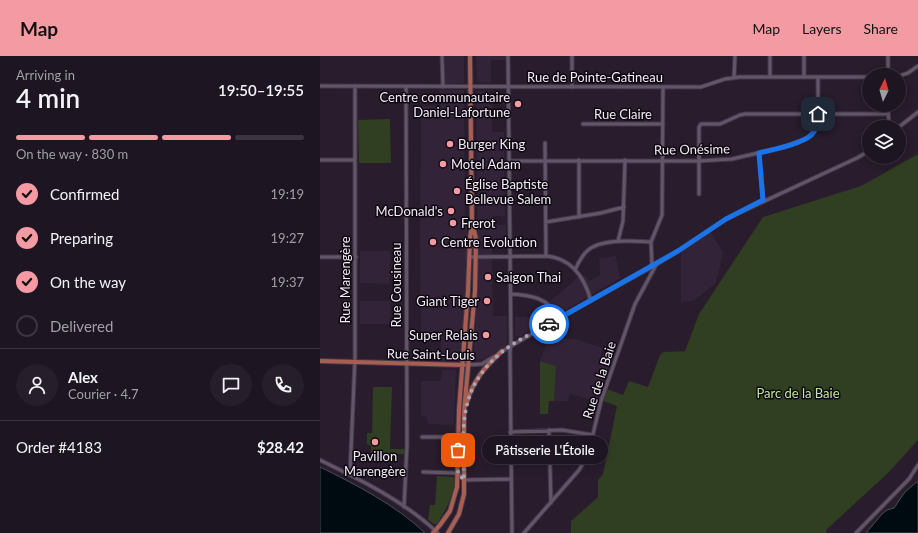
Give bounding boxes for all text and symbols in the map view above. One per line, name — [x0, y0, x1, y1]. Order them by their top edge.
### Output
text: Map — [20, 17, 58, 40]
text: Map — [752, 20, 780, 37]
text: Layers — [802, 20, 842, 37]
text: Share — [864, 20, 898, 37]
text: Arriving in — [16, 67, 75, 83]
north arrow — [862, 68, 906, 112]
map controls — [862, 68, 906, 164]
street label: Rue de Pointe-Gatineau — [527, 69, 663, 85]
text: 19:50–19:55 — [218, 81, 304, 99]
text: 4 min — [16, 82, 80, 114]
place label: Centre communautaire Daniel-Lafortune — [379, 89, 510, 120]
pin — [801, 97, 835, 131]
marker: Centre communautaire Daniel-Lafortune — [513, 99, 523, 109]
icon: home — [807, 103, 829, 125]
street label: Rue Claire — [594, 106, 652, 122]
button: layers — [862, 120, 906, 164]
place label: Burger King — [458, 136, 525, 152]
marker: Burger King — [445, 139, 455, 149]
street label: Rue Onésime — [654, 140, 730, 158]
text: On the way · 830 m — [16, 146, 128, 162]
place label: Motel Adam — [451, 156, 521, 172]
marker: Motel Adam — [438, 159, 448, 169]
place label: Église Baptiste Bellevue Salem — [465, 176, 551, 207]
icon: check — [16, 183, 38, 205]
text: Confirmed — [50, 185, 119, 203]
text: 19:19 — [271, 186, 304, 202]
marker: Église Baptiste Bellevue Salem — [452, 186, 462, 196]
place label: McDonald's — [376, 203, 443, 219]
marker: McDonald's — [446, 206, 456, 216]
place label: Frerot — [461, 215, 496, 231]
marker: Frerot — [448, 218, 458, 228]
icon: check — [16, 227, 38, 249]
text: Preparing — [50, 229, 113, 247]
text: 19:27 — [271, 230, 304, 246]
place label: Centre Evolution — [441, 234, 537, 250]
street label: Rue Marengère — [337, 236, 353, 324]
marker: Centre Evolution — [428, 237, 438, 247]
street label: Rue Cousineau — [388, 242, 404, 328]
place label: Saigon Thai — [496, 269, 561, 285]
icon: check — [16, 271, 38, 293]
marker: Saigon Thai — [483, 272, 493, 282]
text: On the way — [50, 273, 126, 291]
text: 19:37 — [271, 274, 304, 290]
place label: Giant Tiger — [416, 293, 479, 309]
marker: Giant Tiger — [482, 296, 492, 306]
courier — [529, 304, 569, 344]
icon: car — [538, 313, 560, 335]
text: Delivered — [50, 317, 113, 335]
place label: Super Relais — [409, 327, 478, 343]
marker: Super Relais — [481, 330, 491, 340]
street label: Rue de la Baie — [579, 339, 619, 421]
street label: Rue Saint-Louis — [387, 345, 476, 363]
button: person — [16, 364, 58, 406]
button: chat — [210, 364, 252, 406]
button: phone — [262, 364, 304, 406]
text: Alex — [68, 368, 98, 386]
park label: Parc de la Baie — [756, 385, 840, 401]
text: Courier · 4.7 — [68, 386, 139, 402]
pin — [441, 433, 475, 467]
callout: Pâtisserie L'Étoile — [482, 436, 608, 464]
marker: Pavillon Marengère — [370, 437, 380, 447]
text: Order #4183 — [16, 438, 102, 456]
text: $28.42 — [257, 438, 304, 456]
icon: bag — [447, 439, 469, 461]
text: Pâtisserie L'Étoile — [495, 442, 595, 458]
place label: Pavillon Marengère — [344, 448, 406, 479]

